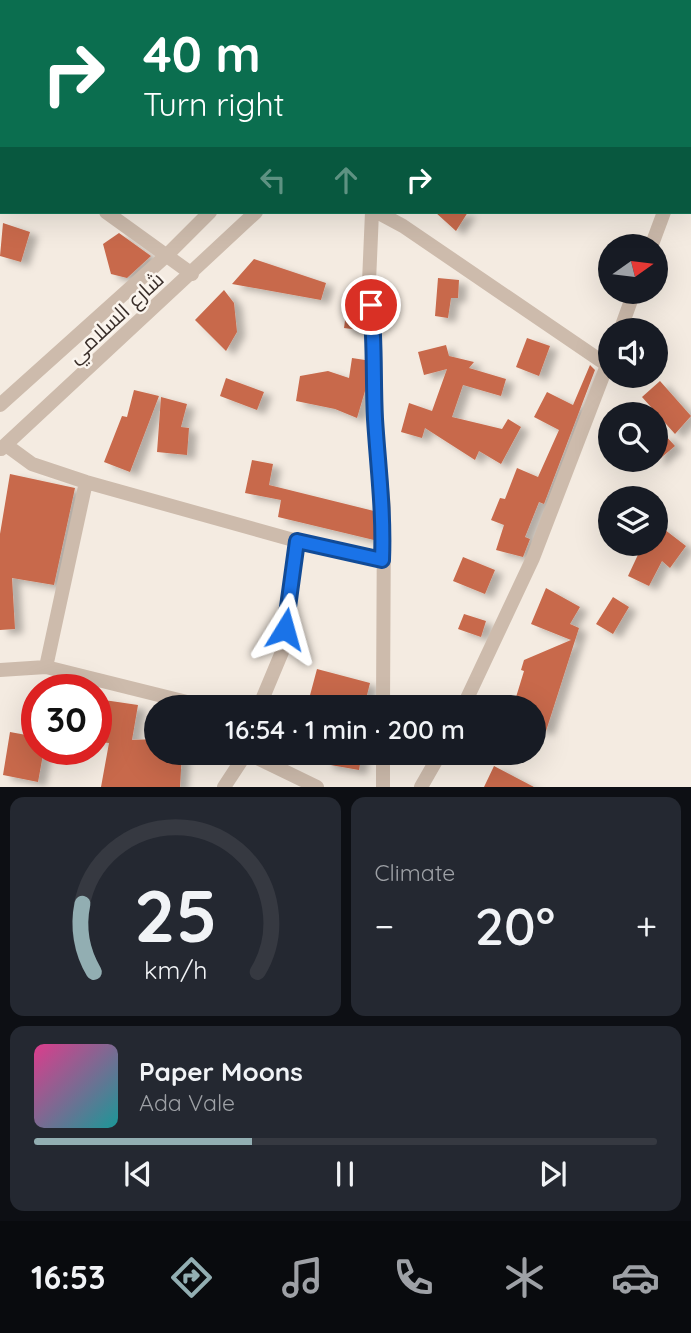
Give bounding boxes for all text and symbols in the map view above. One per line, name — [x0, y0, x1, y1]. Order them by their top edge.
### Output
text: 40 m — [143, 23, 261, 84]
icon: right — [28, 28, 119, 119]
text: Turn right — [143, 84, 284, 124]
icon: left — [254, 161, 292, 199]
icon: ahead — [327, 161, 365, 199]
icon: right — [400, 161, 438, 199]
north arrow — [598, 234, 668, 304]
map controls — [598, 234, 668, 556]
street label: شارع السلامي — [62, 266, 171, 371]
pin — [341, 275, 401, 335]
icon: arrive — [352, 286, 390, 324]
button: sound — [598, 318, 668, 388]
button: search — [598, 402, 668, 472]
button: layers — [598, 486, 668, 556]
position arrow — [248, 592, 322, 666]
speed limit sign: 30 — [21, 674, 112, 765]
text: 16:54 · 1 min · 200 m — [225, 713, 465, 746]
text: Climate — [375, 858, 455, 887]
text: 25 — [134, 870, 217, 961]
text: 20° — [475, 893, 555, 958]
text: − — [375, 902, 394, 950]
text: + — [636, 902, 657, 950]
text: km/h — [144, 954, 207, 985]
text: Paper Moons — [139, 1055, 303, 1088]
text: Ada Vale — [139, 1088, 235, 1117]
icon: previous — [119, 1155, 157, 1193]
icon: pause — [326, 1155, 364, 1193]
icon: next — [534, 1155, 572, 1193]
icon: directions — [167, 1253, 216, 1302]
icon: music — [278, 1253, 327, 1302]
icon: phone — [389, 1253, 438, 1302]
icon: climate — [500, 1253, 549, 1302]
icon: car — [611, 1253, 660, 1302]
text: 16:53 — [31, 1257, 105, 1297]

